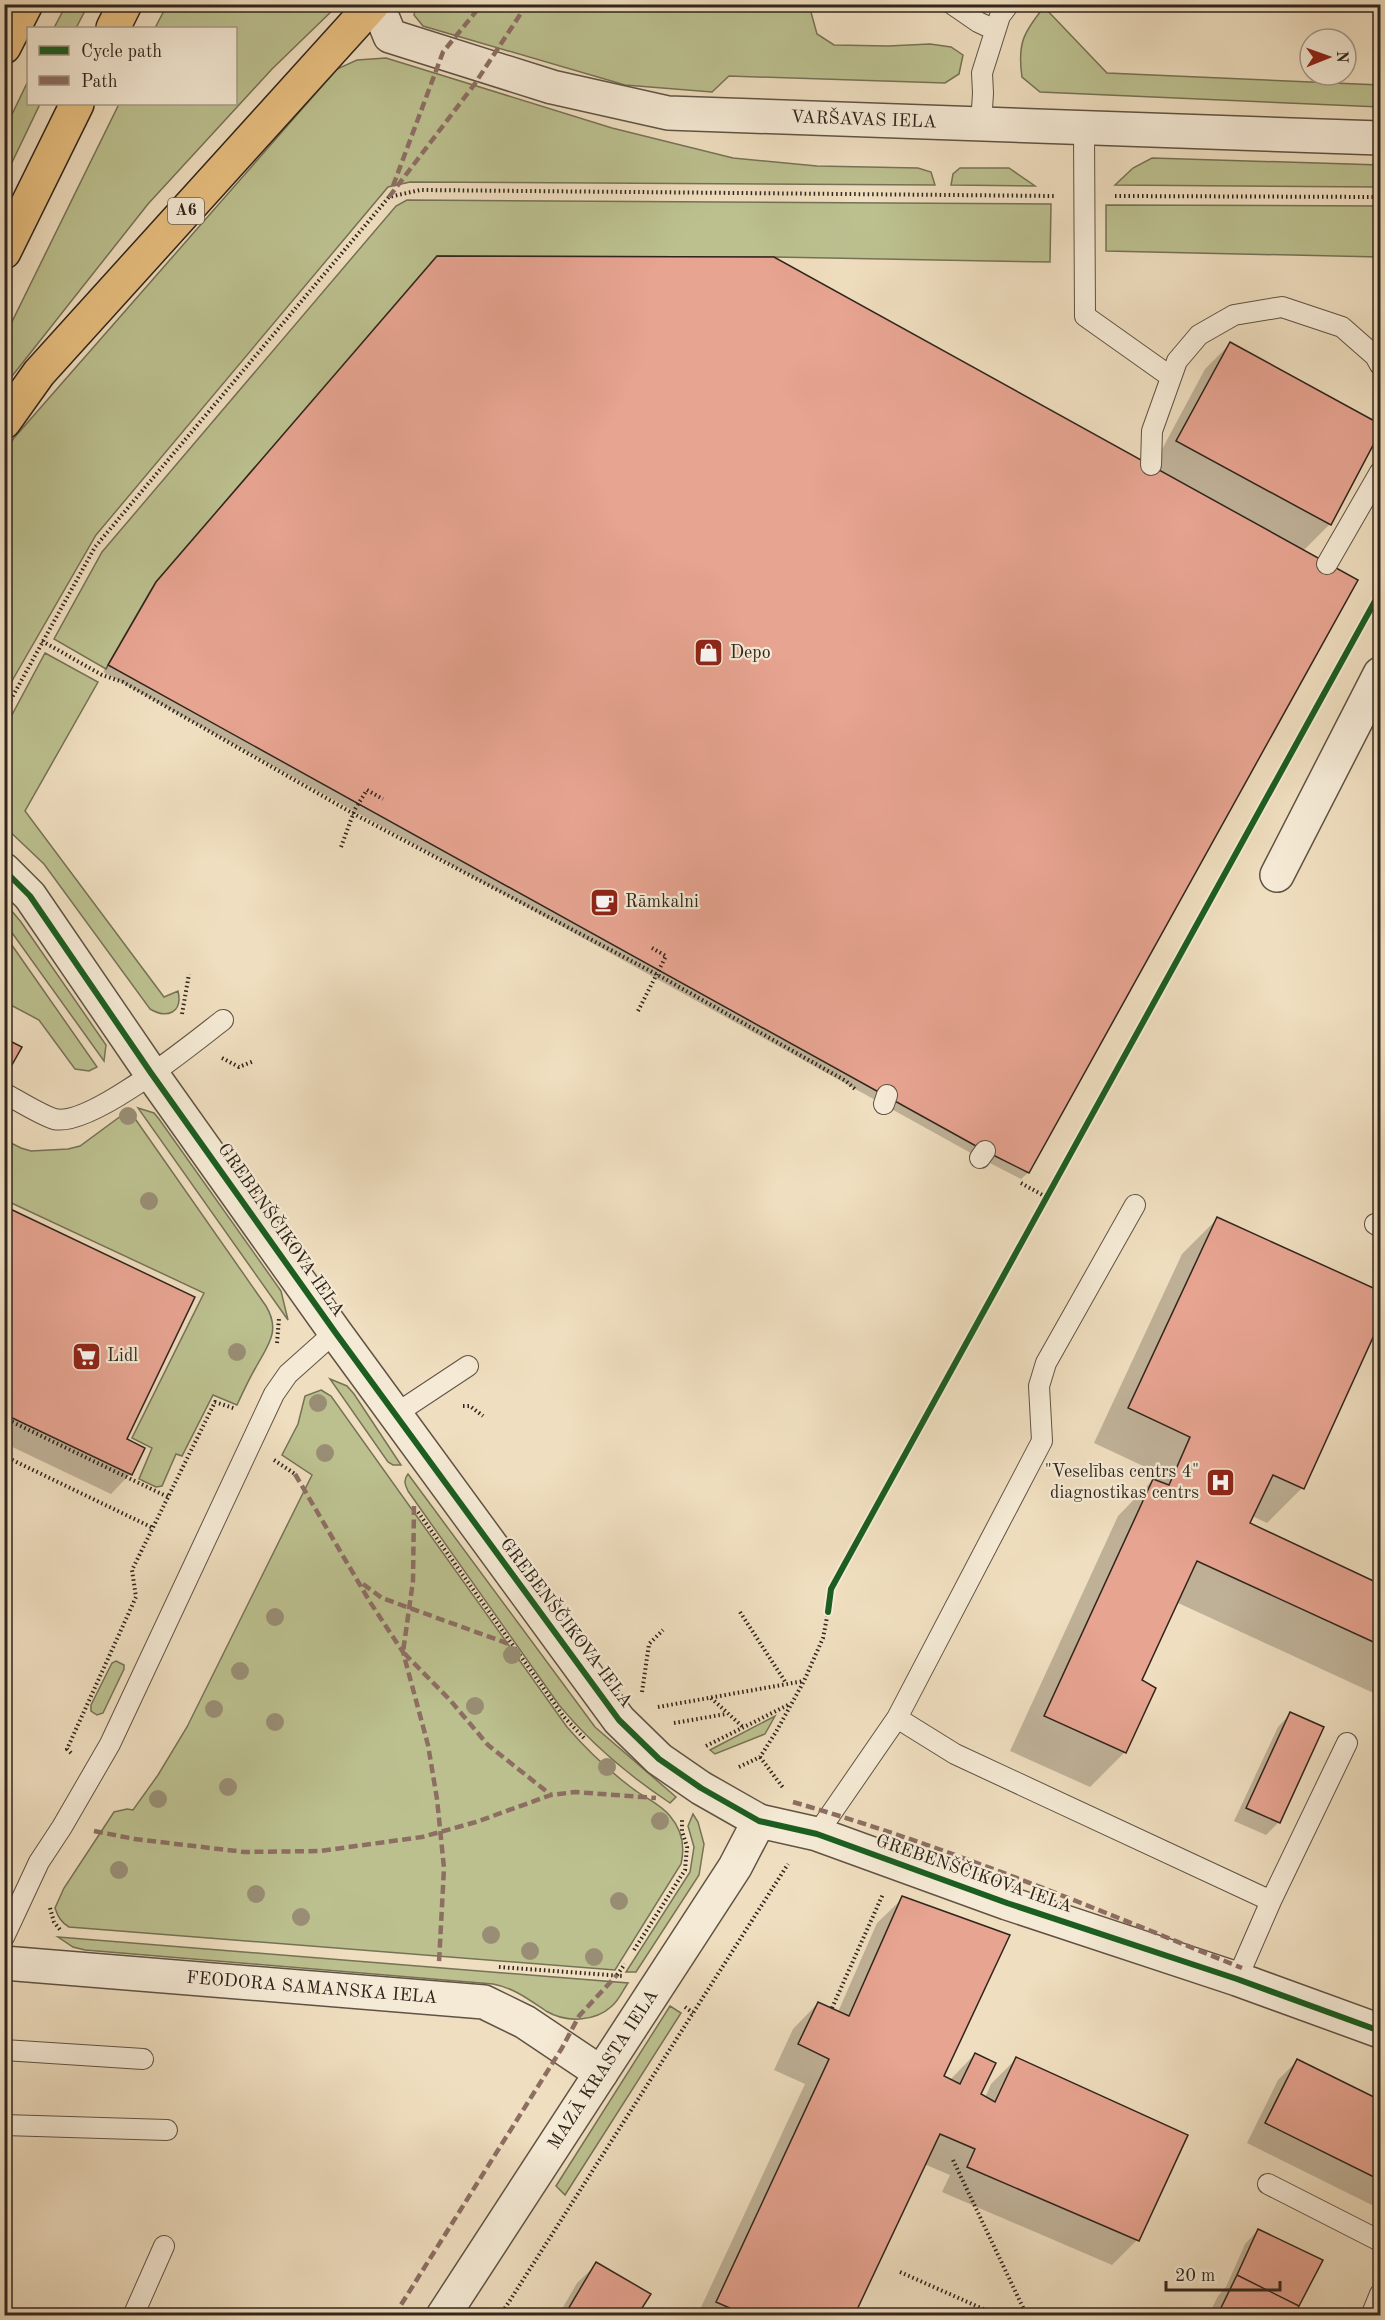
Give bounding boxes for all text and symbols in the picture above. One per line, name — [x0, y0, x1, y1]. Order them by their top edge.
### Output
legend — [27, 27, 237, 105]
north arrow — [1298, 27, 1358, 87]
text: Cycle path — [81, 43, 162, 61]
text: N — [1333, 51, 1349, 64]
text: Path — [81, 73, 118, 91]
street label: VARŠAVAS IELA — [790, 105, 937, 131]
road number: A6 — [168, 198, 204, 224]
shop icon: Depo — [693, 637, 725, 669]
place label: Depo — [730, 644, 771, 662]
cafe icon: Rāmkalni — [588, 886, 620, 918]
place label: Rāmkalni — [625, 893, 699, 911]
street label: GREBENŠČIKOVA IELA — [214, 1137, 352, 1320]
supermarket icon: Lidl — [70, 1340, 102, 1372]
place label: Lidl — [107, 1347, 138, 1365]
place label: "Veselības centrs 4" diagnostikas centrs — [1045, 1463, 1199, 1502]
hospital icon: "Veselības centrs 4" diagnostikas centrs — [1204, 1466, 1236, 1498]
street label: GREBENŠČIKOVA IELA — [497, 1532, 640, 1711]
street label: GREBENŠČIKOVA IELA — [873, 1827, 1077, 1916]
street label: FEODORA SAMANSKA IELA — [186, 1969, 438, 2007]
street label: MAZĀ KRASTA IELA — [545, 1986, 662, 2153]
scale bar — [1166, 2254, 1280, 2292]
text: 20 m — [1175, 2267, 1215, 2285]

